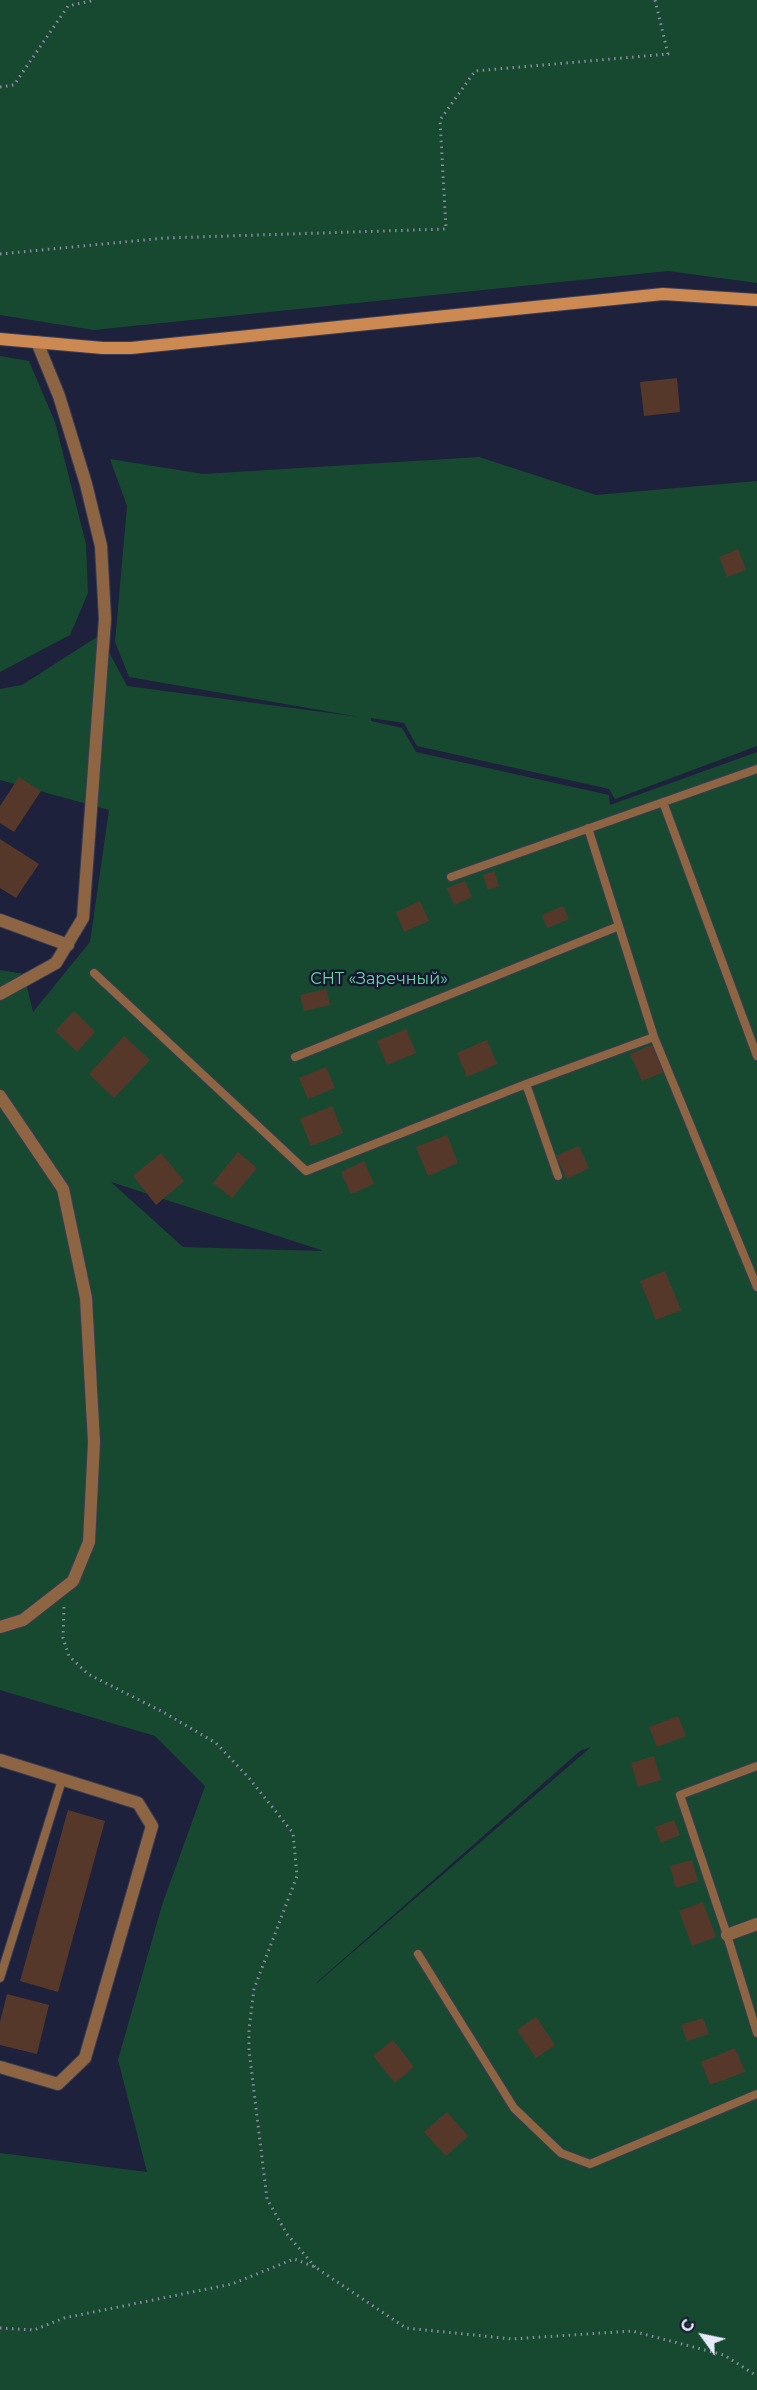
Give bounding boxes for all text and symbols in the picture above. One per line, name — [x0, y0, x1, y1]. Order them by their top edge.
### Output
park label: СНТ «Заречный» — [310, 969, 448, 989]
north arrow — [673, 2306, 733, 2366]
text: С — [676, 2316, 699, 2336]

